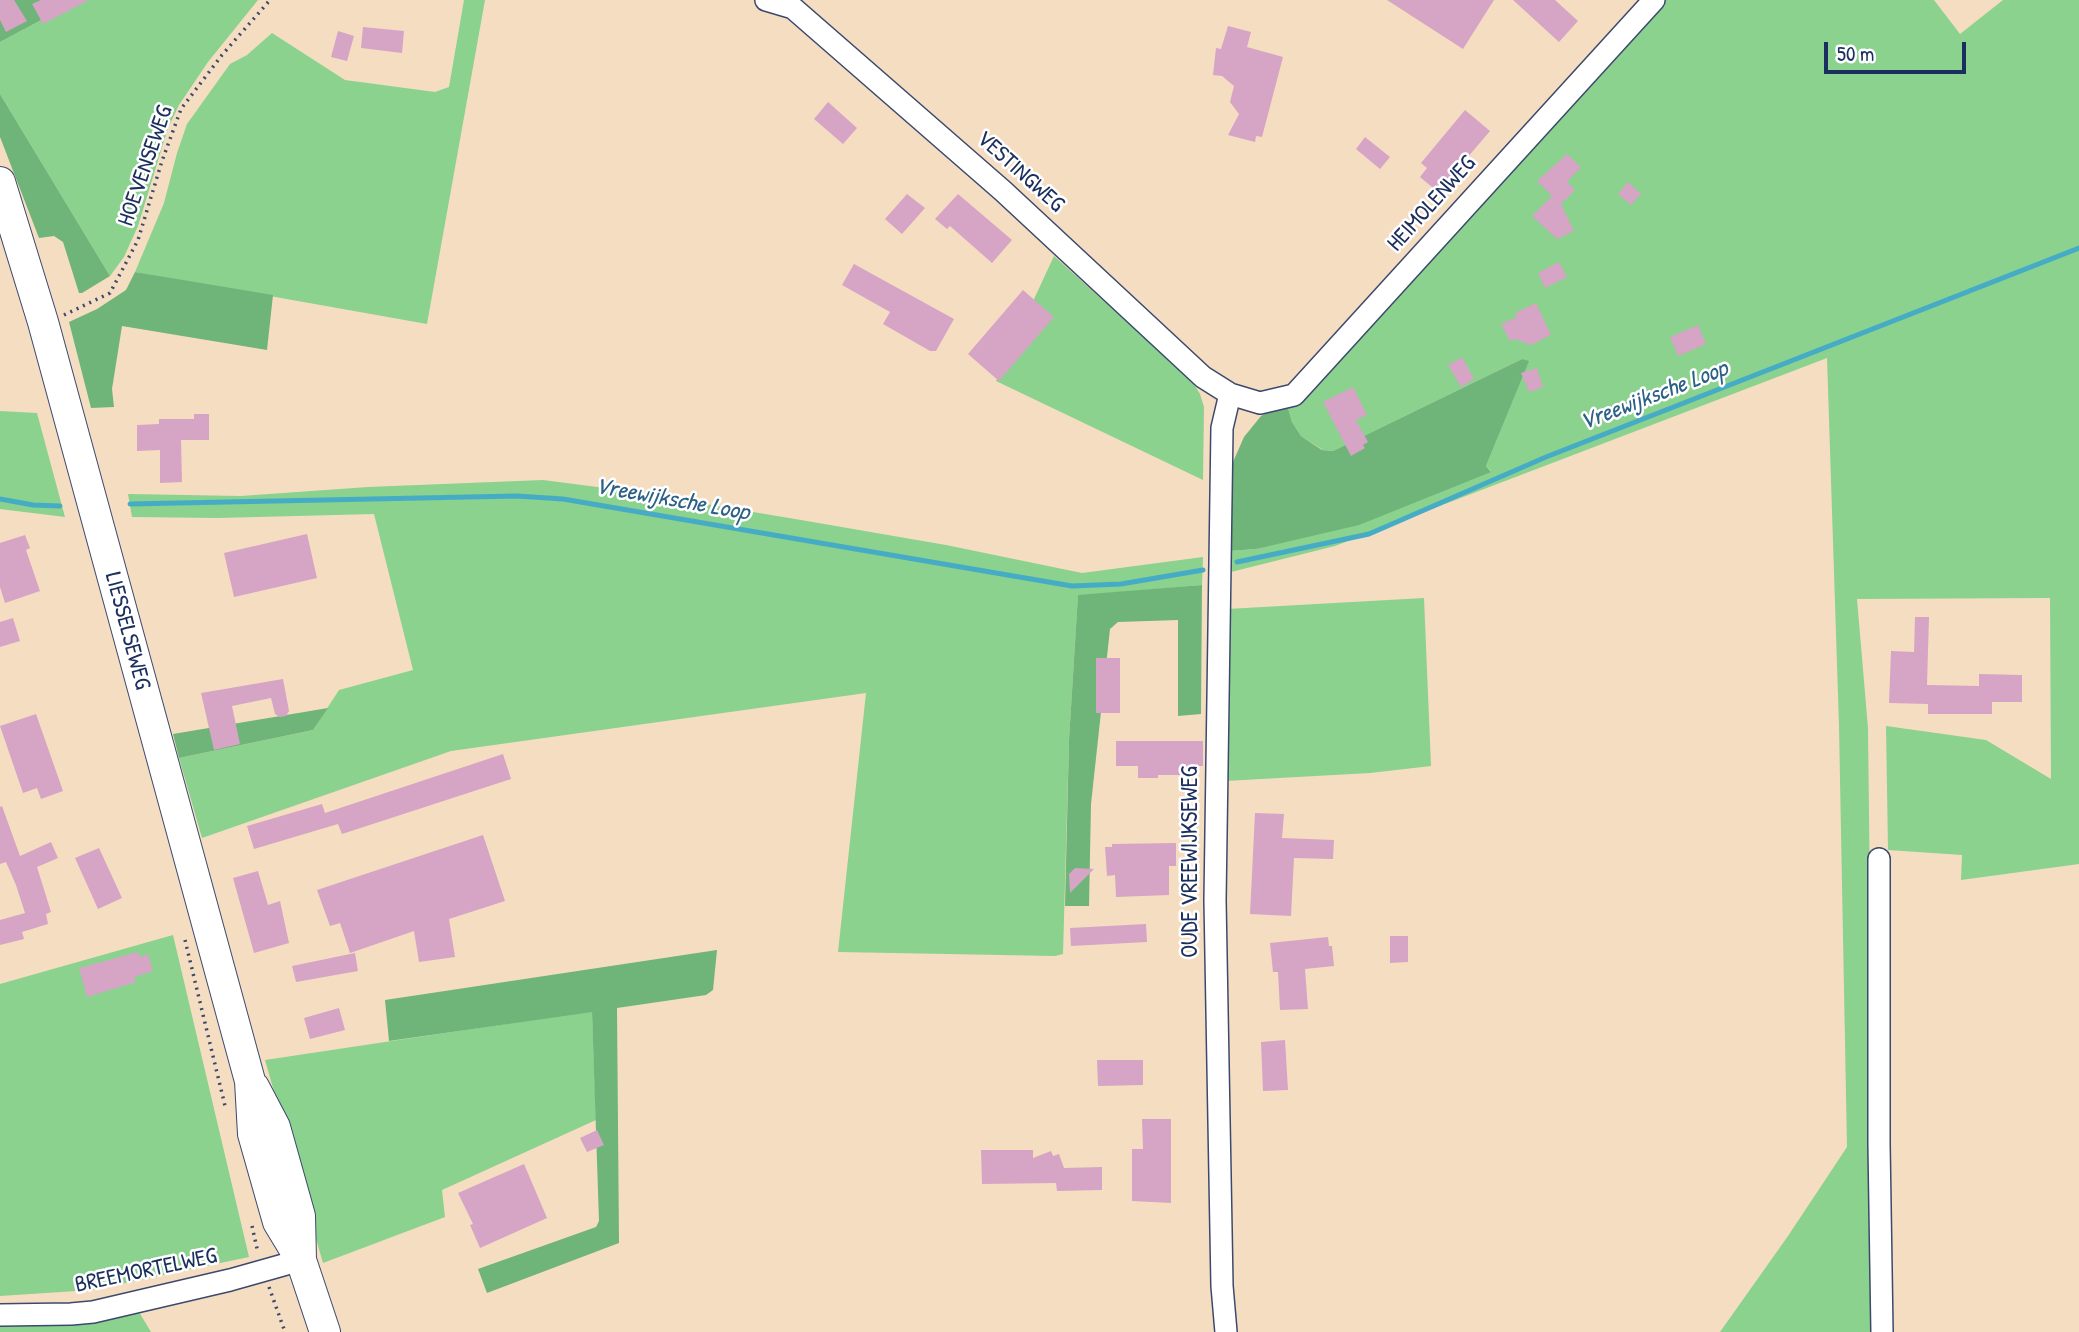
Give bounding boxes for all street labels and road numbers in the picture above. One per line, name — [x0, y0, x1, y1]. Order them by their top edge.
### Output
street label: HOEVENSEWEG — [113, 102, 179, 230]
street label: VESTINGWEG — [970, 125, 1070, 219]
street label: HEIMOLENWEG — [1382, 150, 1482, 258]
street label: LIESSELSEWEG — [98, 569, 156, 693]
street label: OUDE VREEWIJKSEWEG — [1177, 766, 1205, 958]
street label: BREEMORTELWEG — [73, 1243, 219, 1299]

